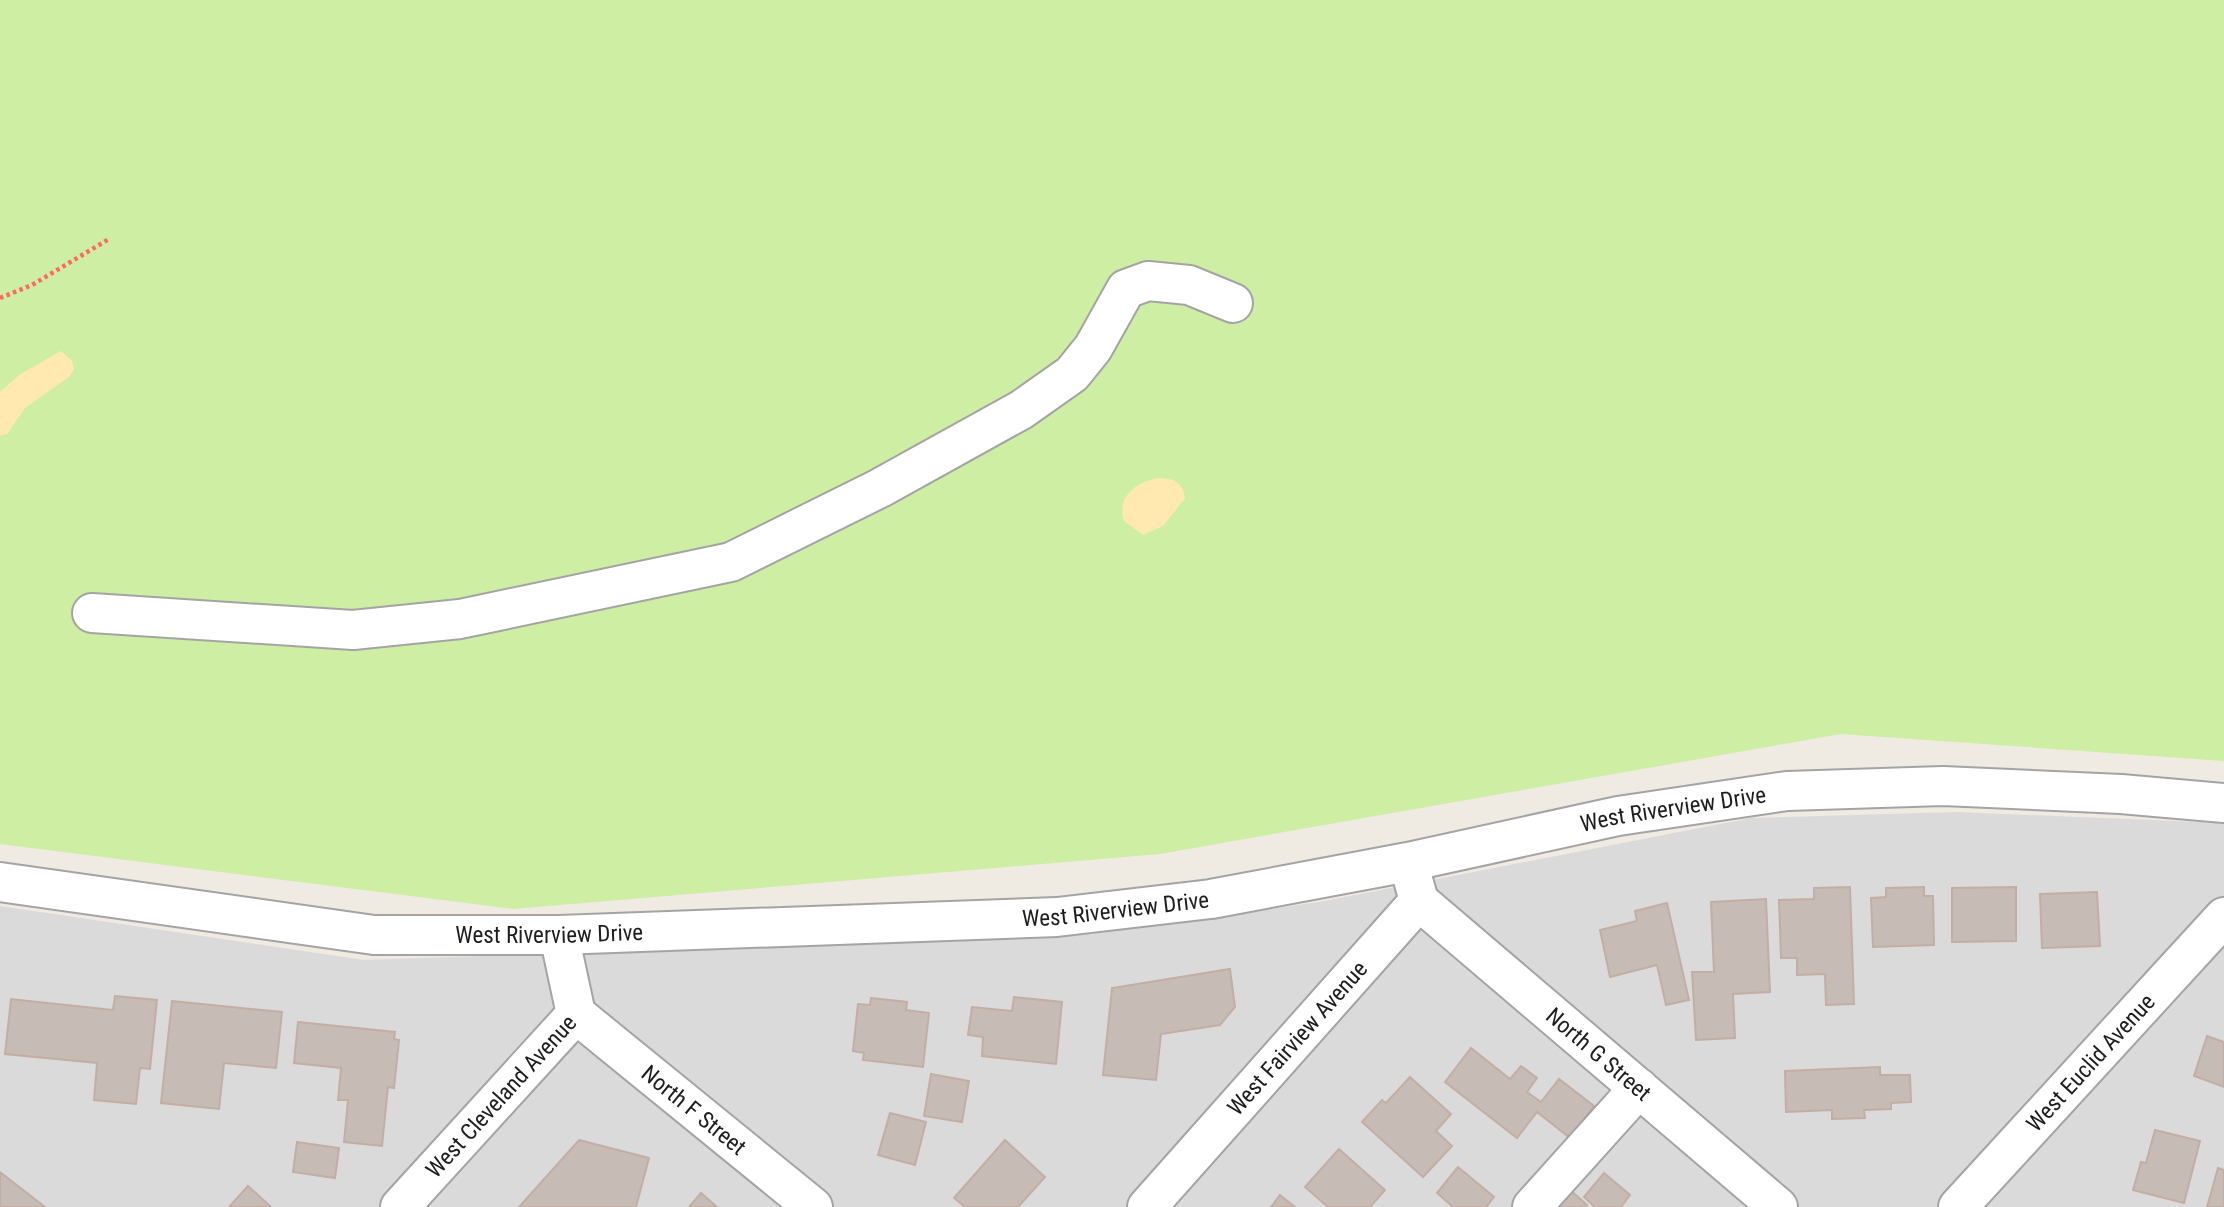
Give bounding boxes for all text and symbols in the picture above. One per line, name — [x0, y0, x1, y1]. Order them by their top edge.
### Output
street label: West Riverview Drive — [1578, 781, 1768, 838]
street label: West Riverview Drive — [1022, 886, 1210, 932]
street label: West Riverview Drive — [455, 919, 644, 949]
street label: West Fairview Avenue — [1222, 956, 1373, 1121]
street label: West Euclid Avenue — [2021, 989, 2161, 1137]
street label: North G Street — [1540, 1002, 1656, 1107]
street label: West Cleveland Avenue — [421, 1010, 582, 1183]
street label: North F Street — [636, 1060, 751, 1161]

